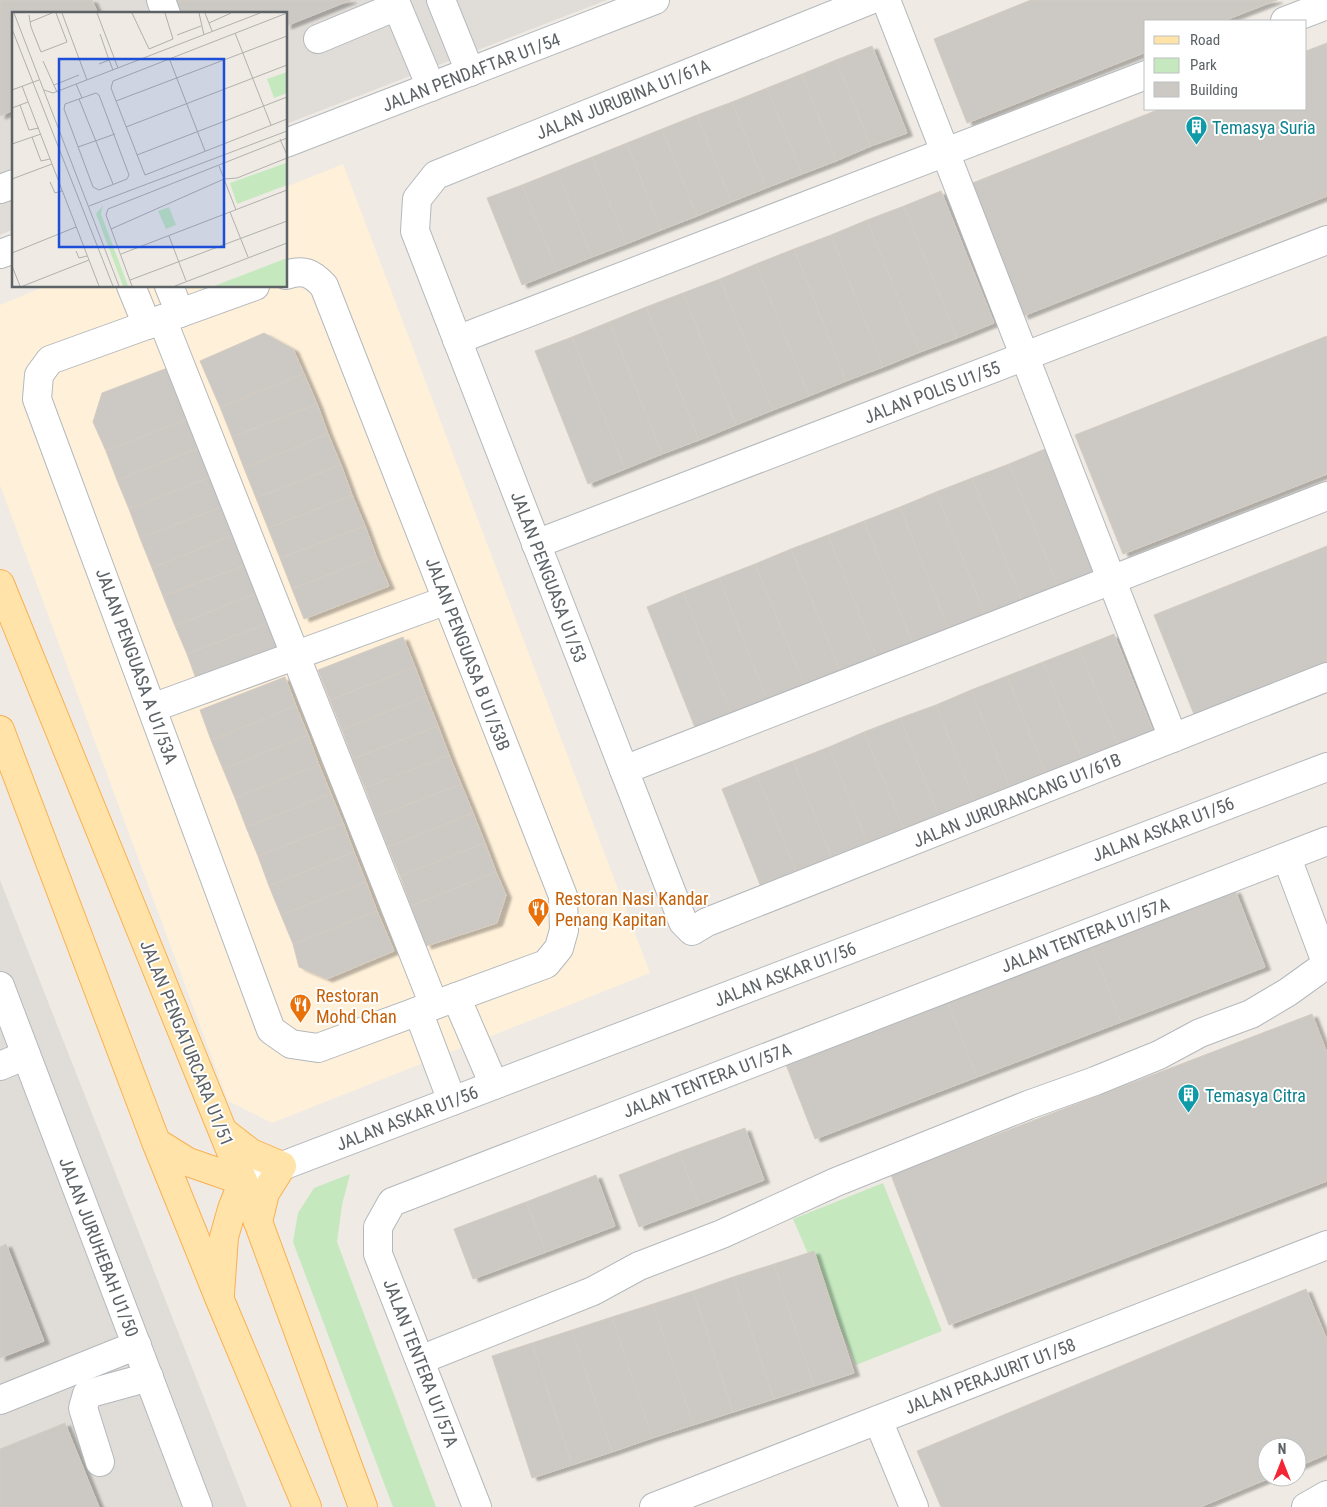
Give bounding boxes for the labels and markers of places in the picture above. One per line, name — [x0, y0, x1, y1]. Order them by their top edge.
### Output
building icon: Temasya Suria — [1184, 115, 1208, 146]
place label: Temasya Suria — [1212, 117, 1316, 138]
place label: Restoran Nasi Kandar Penang Kapitan — [555, 888, 709, 930]
restaurant icon: Restoran Nasi Kandar Penang Kapitan — [527, 896, 551, 927]
place label: Restoran Mohd Chan — [316, 985, 397, 1027]
restaurant icon: Restoran Mohd Chan — [288, 993, 312, 1024]
building icon: Temasya Citra — [1177, 1083, 1201, 1114]
place label: Temasya Citra — [1205, 1085, 1306, 1106]

